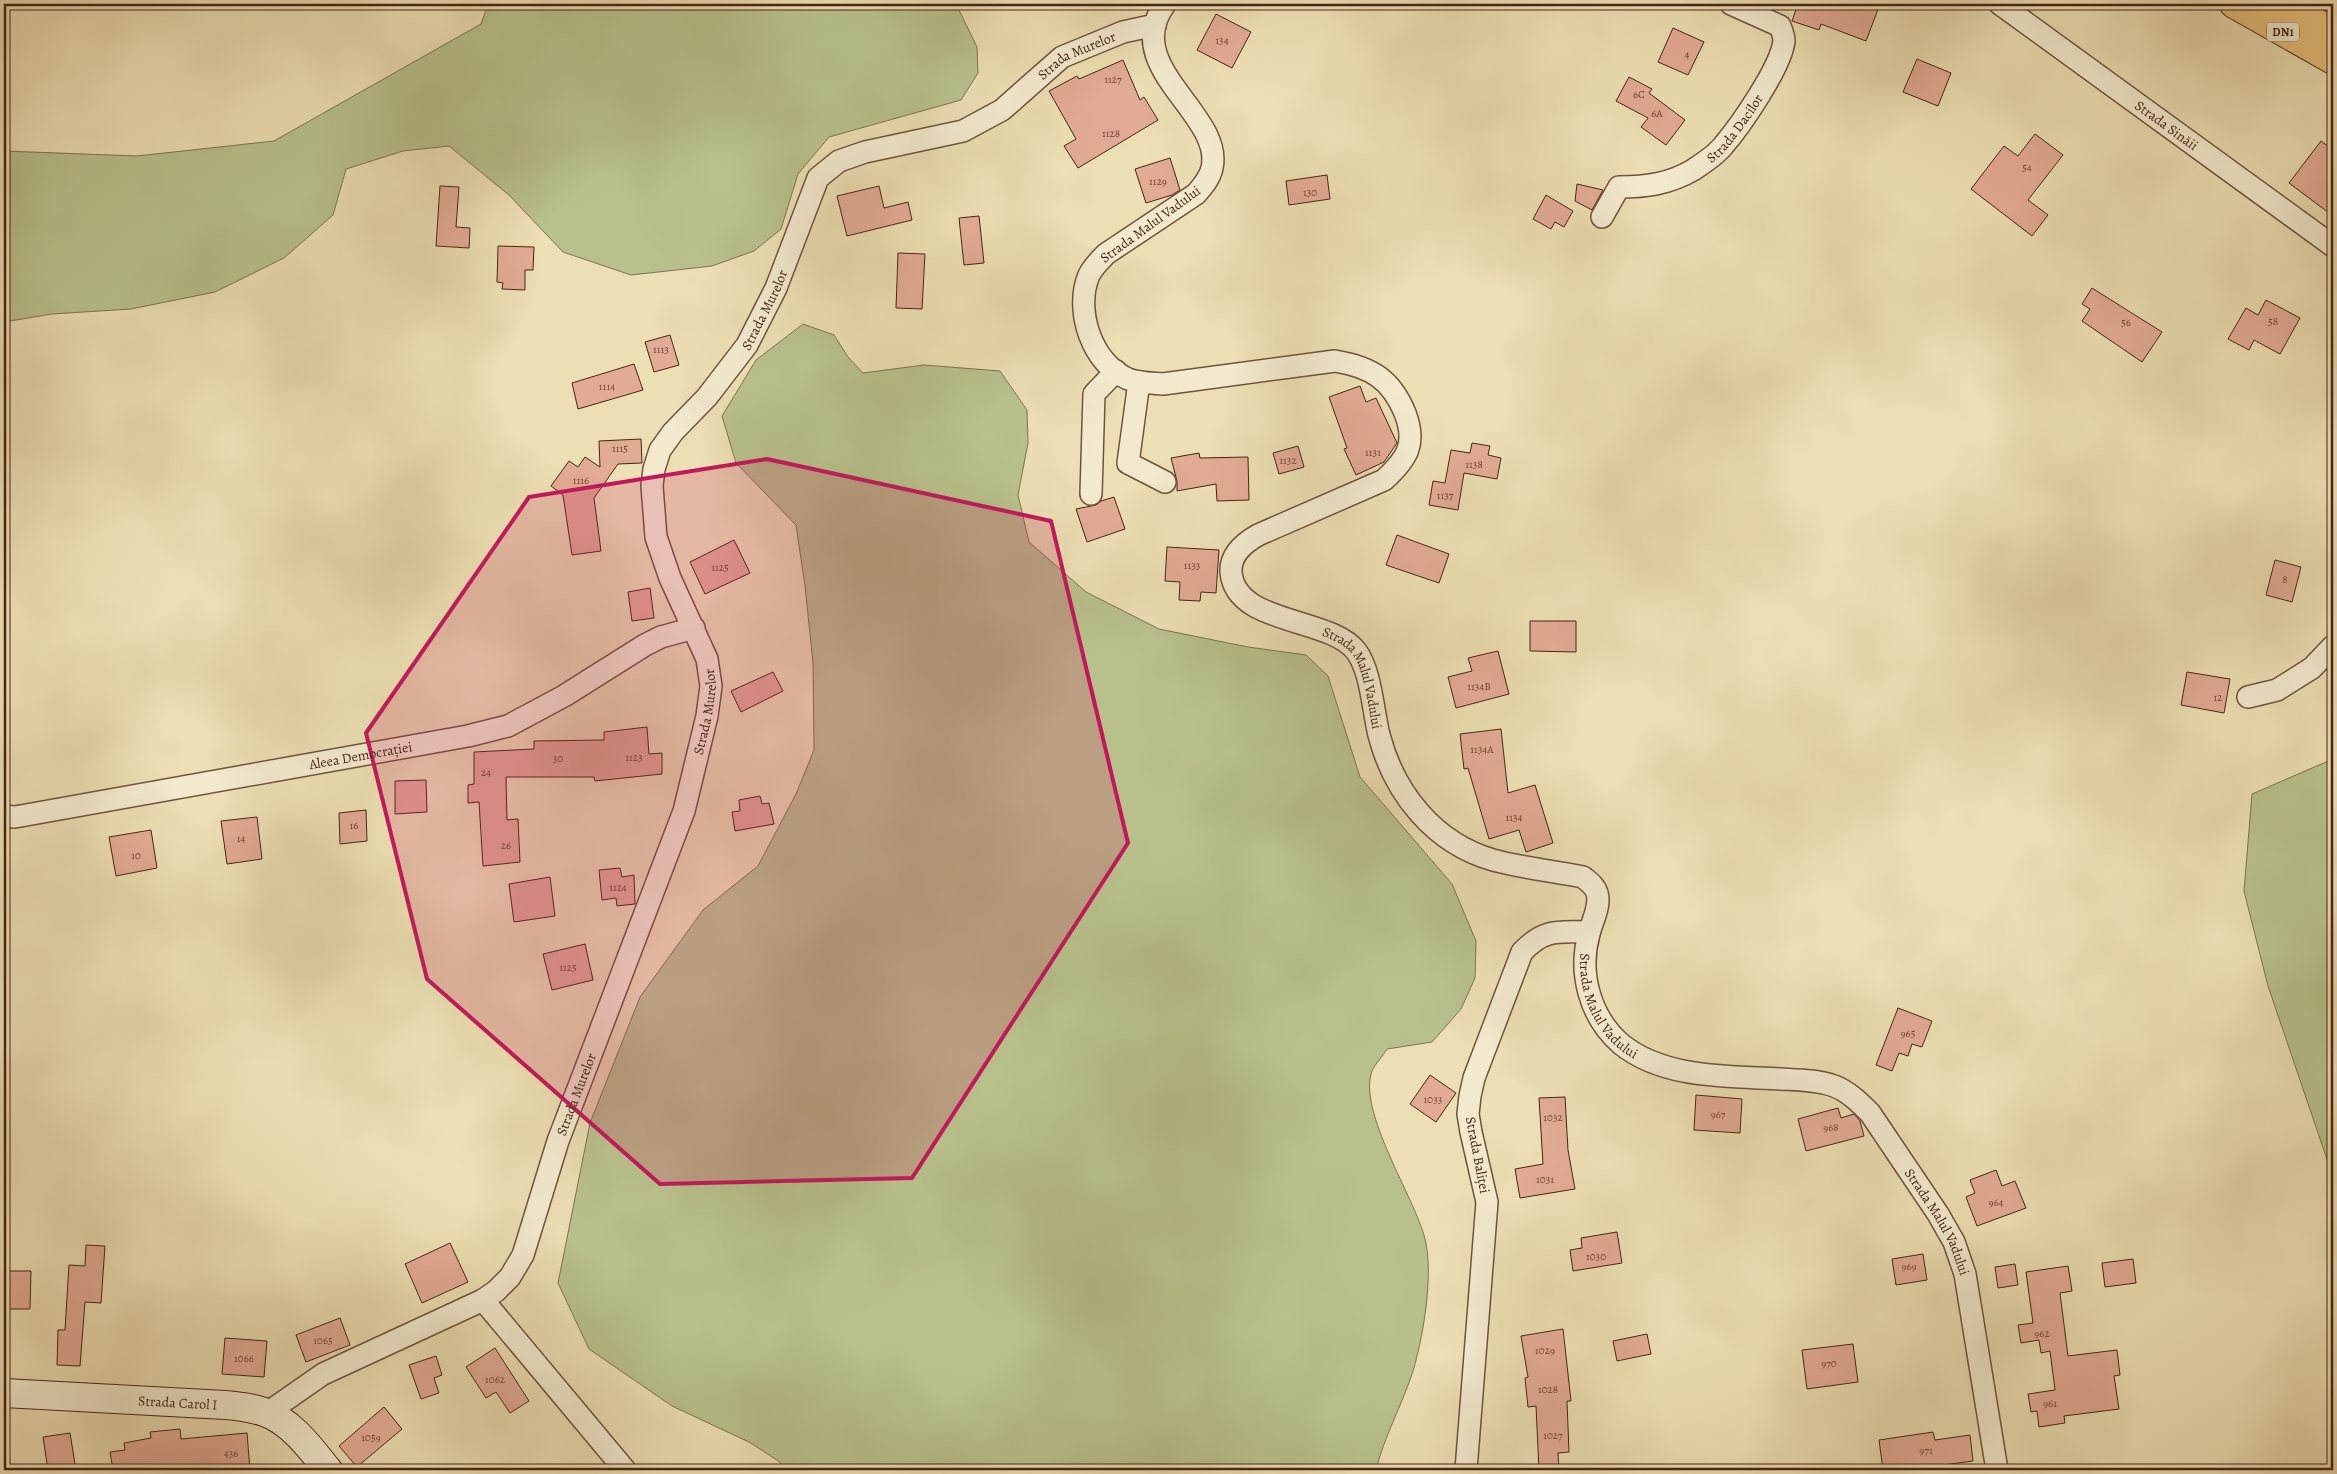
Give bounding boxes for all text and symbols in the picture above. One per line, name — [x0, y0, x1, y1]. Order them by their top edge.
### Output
road number: DN1 — [2267, 22, 2299, 42]
street label: Strada Murelor — [1034, 27, 1119, 84]
house number: 134 — [1215, 33, 1229, 48]
house number: 4 — [1685, 47, 1690, 62]
house number: 1127 — [1104, 72, 1122, 87]
house number: 6C — [1633, 87, 1645, 102]
street label: Strada Dacilor — [1703, 90, 1768, 168]
street label: Strada Sinăii — [2131, 96, 2202, 155]
house number: 6A — [1651, 106, 1663, 121]
house number: 1128 — [1102, 126, 1120, 141]
house number: 54 — [2022, 160, 2032, 175]
house number: 1129 — [1149, 174, 1167, 189]
street label: Strada Malul Vadului — [1096, 181, 1204, 267]
house number: 130 — [1303, 185, 1317, 200]
street label: Strada Murelor — [737, 267, 792, 354]
house number: 58 — [2268, 314, 2278, 329]
house number: 56 — [2121, 315, 2131, 330]
house number: 1113 — [653, 342, 669, 357]
house number: 1114 — [599, 379, 615, 394]
house number: 1115 — [612, 441, 628, 456]
house number: 1131 — [1365, 445, 1381, 460]
house number: 1132 — [1279, 453, 1297, 468]
house number: 1138 — [1465, 457, 1483, 472]
house number: 1116 — [573, 473, 589, 488]
house number: 1137 — [1437, 488, 1454, 503]
house number: 1133 — [1184, 558, 1200, 573]
house number: 1125 — [711, 560, 729, 575]
house number: 8 — [2282, 572, 2288, 587]
street label: Strada Malul Vadului — [1320, 622, 1386, 731]
street label: Strada Murelor — [689, 667, 721, 757]
house number: 1134B — [1467, 679, 1491, 694]
house number: 12 — [2214, 690, 2223, 705]
street label: Aleea Democrației — [306, 737, 414, 774]
house number: 1134A — [1470, 742, 1494, 757]
house number: 1123 — [625, 750, 643, 765]
house number: 30 — [553, 751, 563, 766]
house number: 24 — [481, 765, 491, 780]
house number: 1134 — [1505, 810, 1523, 825]
house number: 16 — [350, 818, 358, 833]
house number: 14 — [237, 831, 245, 846]
house number: 26 — [501, 838, 511, 853]
house number: 10 — [131, 848, 141, 863]
house number: 1124 — [609, 880, 627, 895]
street label: Strada Malul Vadului — [1575, 953, 1641, 1063]
house number: 1125 — [559, 960, 577, 975]
house number: 965 — [1901, 1026, 1916, 1041]
street label: Strada Murelor — [552, 1050, 601, 1138]
house number: 1033 — [1424, 1092, 1442, 1107]
house number: 967 — [1711, 1107, 1726, 1122]
house number: 1032 — [1543, 1110, 1563, 1125]
street label: Strada Baliței — [1461, 1115, 1494, 1195]
house number: 968 — [1823, 1120, 1839, 1135]
street label: Strada Malul Vadului — [1900, 1165, 1974, 1278]
house number: 1031 — [1536, 1172, 1554, 1187]
house number: 964 — [1988, 1195, 2004, 1210]
house number: 1030 — [1586, 1249, 1606, 1264]
house number: 969 — [1901, 1259, 1917, 1274]
house number: 962 — [2034, 1326, 2050, 1341]
house number: 1065 — [313, 1333, 333, 1348]
house number: 1029 — [1535, 1343, 1555, 1358]
house number: 1066 — [234, 1351, 254, 1366]
house number: 970 — [1821, 1356, 1837, 1371]
house number: 1062 — [485, 1372, 505, 1387]
house number: 1028 — [1538, 1382, 1558, 1397]
street label: Strada Carol I — [138, 1391, 218, 1415]
house number: 961 — [2043, 1396, 2057, 1411]
house number: 1027 — [1543, 1428, 1563, 1443]
house number: 1059 — [361, 1430, 381, 1445]
house number: 971 — [1919, 1443, 1933, 1458]
house number: 436 — [224, 1446, 238, 1461]

